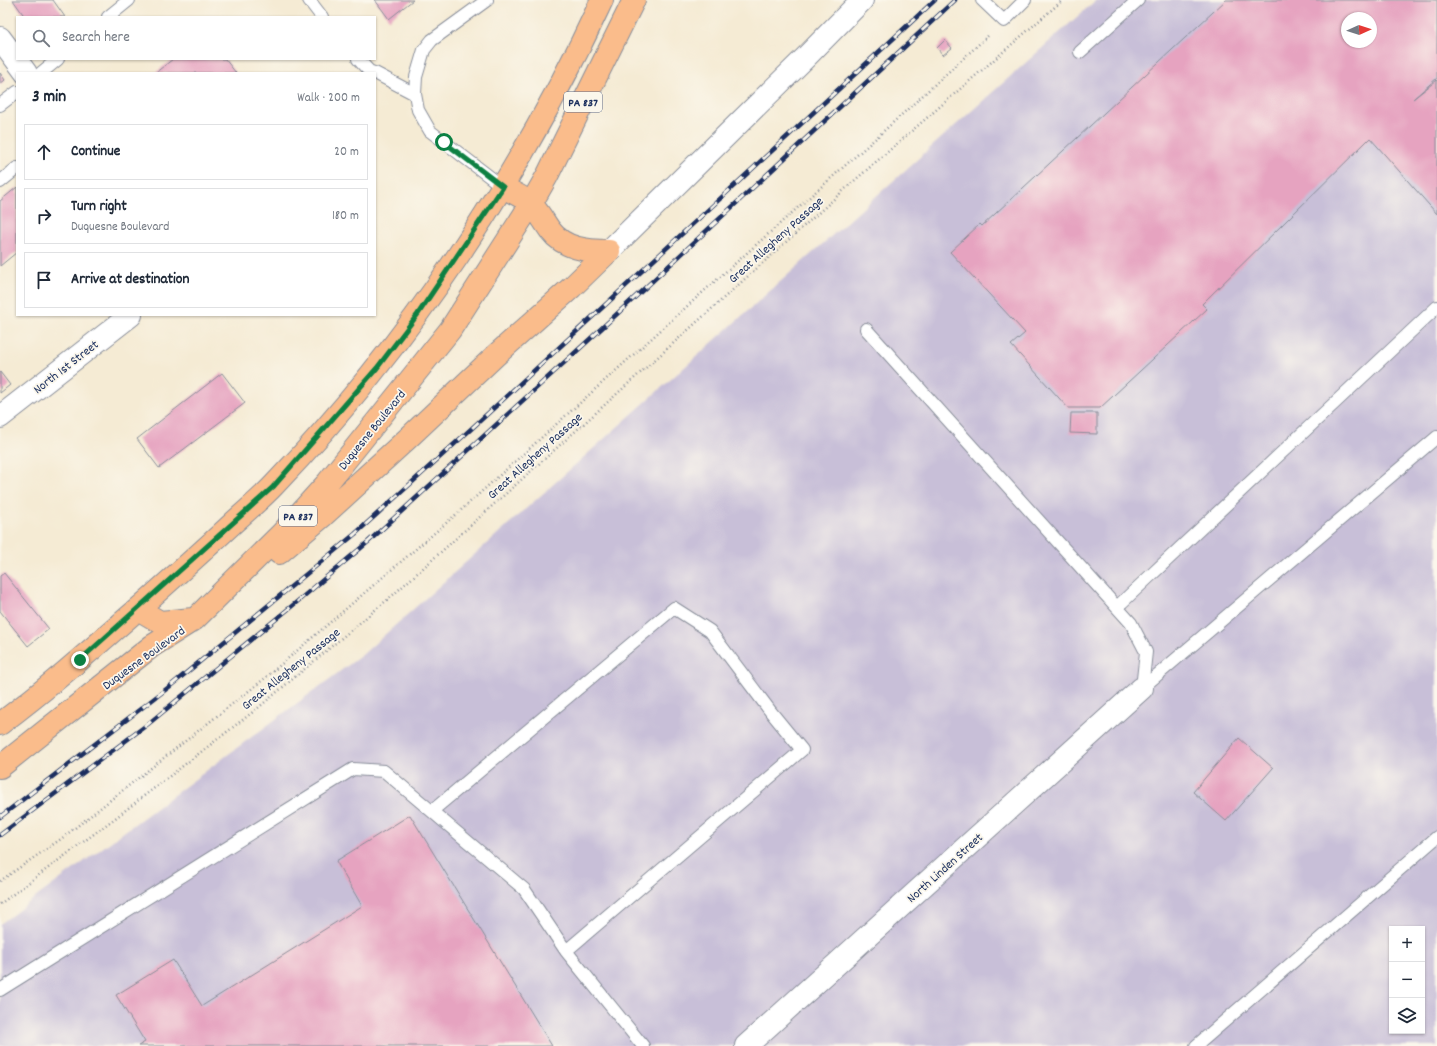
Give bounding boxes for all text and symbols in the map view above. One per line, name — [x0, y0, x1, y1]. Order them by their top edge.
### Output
north arrow — [1341, 12, 1377, 48]
search box — [16, 16, 376, 60]
icon: search — [30, 27, 52, 49]
text: Search here — [62, 27, 130, 49]
text: 3 min — [32, 86, 66, 110]
text: Walk · 200 m — [297, 89, 360, 108]
road number: PA 837 — [564, 92, 602, 112]
route start — [435, 133, 453, 151]
icon: ahead — [33, 141, 55, 163]
text: Continue — [71, 141, 120, 163]
text: 20 m — [334, 143, 359, 162]
street label: Great Allegheny Passage — [725, 193, 829, 289]
text: Turn right — [71, 196, 127, 218]
icon: right — [33, 205, 55, 227]
text: 180 m — [332, 207, 359, 226]
text: Duquesne Boulevard — [71, 218, 169, 237]
icon: arrive — [33, 269, 55, 291]
text: Arrive at destination — [71, 269, 189, 291]
street label: North 1st Street — [30, 336, 103, 400]
street label: Duquesne Boulevard — [335, 386, 411, 475]
street label: Great Allegheny Passage — [484, 409, 588, 505]
road number: PA 837 — [279, 506, 317, 526]
street label: Duquesne Boulevard — [99, 622, 190, 696]
street label: Great Allegheny Passage — [238, 624, 345, 716]
route end — [71, 651, 89, 669]
street label: North Linden Street — [903, 829, 988, 908]
map controls — [1389, 926, 1425, 1034]
button: + — [1389, 926, 1425, 962]
button: − — [1389, 962, 1425, 998]
button: layers — [1389, 998, 1425, 1034]

